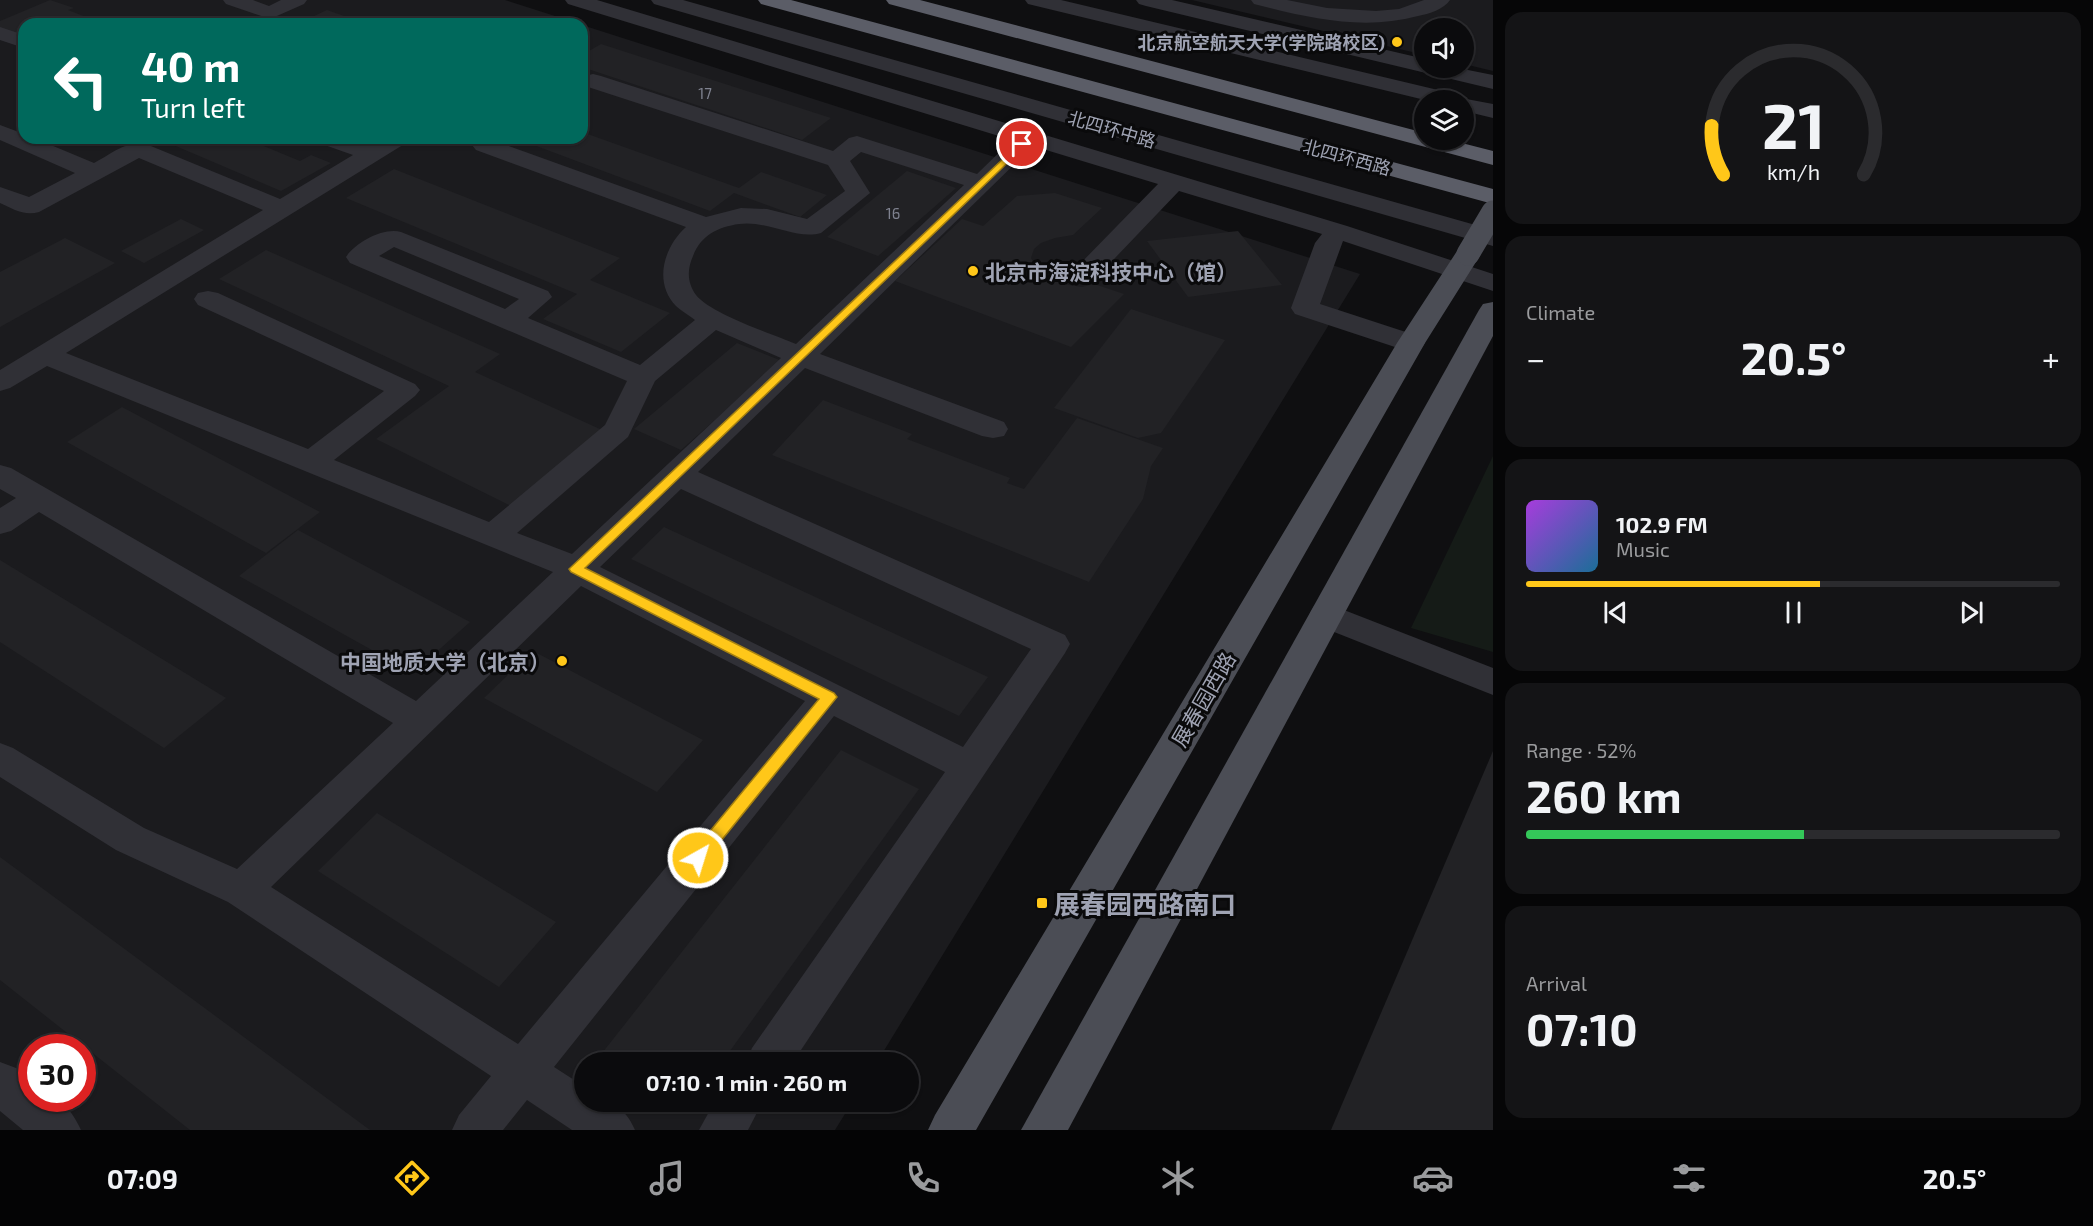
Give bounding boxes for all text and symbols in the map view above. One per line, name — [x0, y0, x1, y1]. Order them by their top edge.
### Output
map controls — [1414, 18, 1474, 150]
button: sound — [1414, 18, 1474, 78]
place label: 北京航空航天大学(学院路校区) — [1138, 31, 1385, 53]
marker: 北京航空航天大学(学院路校区) — [1390, 35, 1404, 49]
text: 40 m — [141, 40, 240, 90]
icon: left — [42, 42, 120, 120]
house number: 17 — [698, 84, 712, 102]
text: 21 — [1761, 87, 1825, 162]
button: layers — [1414, 90, 1474, 150]
text: Turn left — [141, 91, 245, 123]
street label: 北四环中路 — [1066, 106, 1158, 152]
pin — [996, 118, 1047, 169]
icon: arrive — [1005, 127, 1038, 160]
street label: 北四环西路 — [1301, 135, 1393, 179]
text: km/h — [1766, 159, 1820, 184]
house number: 16 — [886, 204, 900, 222]
place label: 北京市海淀科技中心（馆） — [985, 259, 1237, 284]
marker: 北京市海淀科技中心（馆） — [966, 264, 980, 278]
text: Climate — [1526, 300, 1595, 324]
text: 20.5° — [1741, 330, 1846, 384]
text: − — [1526, 338, 1545, 378]
text: + — [2042, 338, 2060, 378]
text: 102.9 FM — [1616, 511, 1708, 537]
text: Music — [1616, 537, 1670, 561]
icon: previous — [1599, 596, 1632, 629]
icon: pause — [1777, 596, 1810, 629]
icon: next — [1955, 596, 1988, 629]
street label: 展春园西路 — [1166, 647, 1240, 751]
place label: 中国地质大学（北京） — [340, 649, 550, 674]
marker: 中国地质大学（北京） — [555, 654, 569, 668]
text: Range · 52% — [1526, 738, 1636, 762]
text: 260 km — [1526, 768, 1682, 822]
position arrow — [666, 826, 730, 890]
place label: 展春园西路南口 — [1054, 888, 1236, 919]
marker: 展春园西路南口 — [1035, 896, 1049, 910]
text: Arrival — [1526, 971, 1587, 995]
text: 07:10 — [1526, 1001, 1638, 1055]
speed limit sign: 30 — [18, 1034, 96, 1112]
text: 07:10 · 1 min · 260 m — [646, 1069, 847, 1095]
icon: directions — [391, 1157, 433, 1199]
icon: music — [646, 1157, 688, 1199]
icon: phone — [902, 1157, 944, 1199]
icon: climate — [1157, 1157, 1199, 1199]
icon: car — [1412, 1157, 1454, 1199]
icon: filters — [1668, 1157, 1710, 1199]
text: 07:09 — [107, 1162, 178, 1194]
text: 20.5° — [1923, 1162, 1986, 1194]

